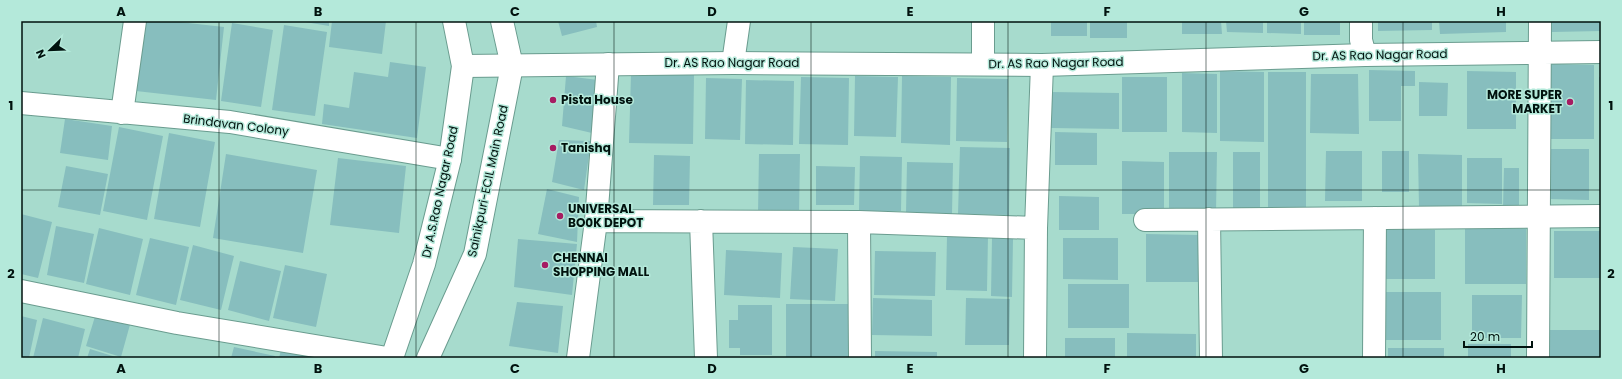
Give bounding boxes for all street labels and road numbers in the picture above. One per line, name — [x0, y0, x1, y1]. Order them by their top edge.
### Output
street label: Dr. AS Rao Nagar Road — [1312, 45, 1448, 64]
street label: Dr. AS Rao Nagar Road — [988, 53, 1124, 72]
street label: Dr. AS Rao Nagar Road — [665, 54, 799, 71]
street label: Sainikpuri-ECIL Main Road — [463, 103, 512, 258]
street label: Brindavan Colony — [182, 110, 290, 139]
street label: Dr A.S.Rao Nagar Road — [417, 124, 462, 259]

